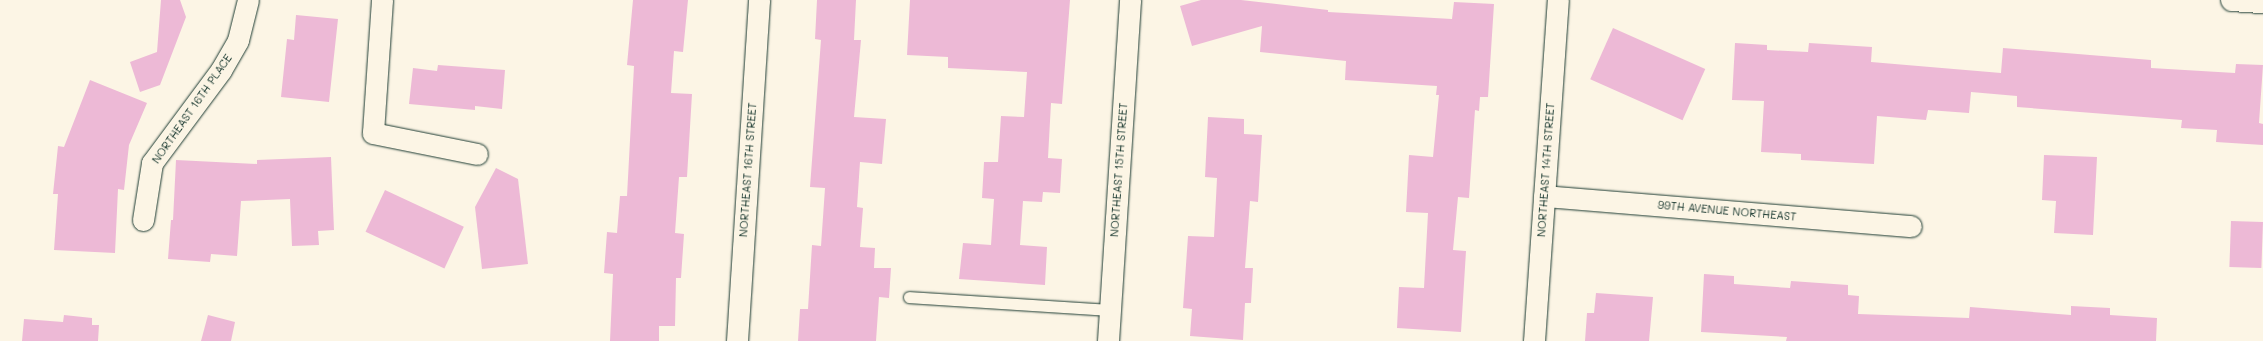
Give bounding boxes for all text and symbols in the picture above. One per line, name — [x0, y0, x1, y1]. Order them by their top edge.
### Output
street label: NORTHEAST 16TH PLACE — [149, 52, 235, 166]
street label: NORTHEAST 16TH STREET — [737, 102, 759, 238]
street label: NORTHEAST 15TH STREET — [1108, 102, 1130, 238]
street label: NORTHEAST 14TH STREET — [1535, 102, 1557, 238]
street label: 99TH AVENUE NORTHEAST — [1657, 198, 1797, 224]

